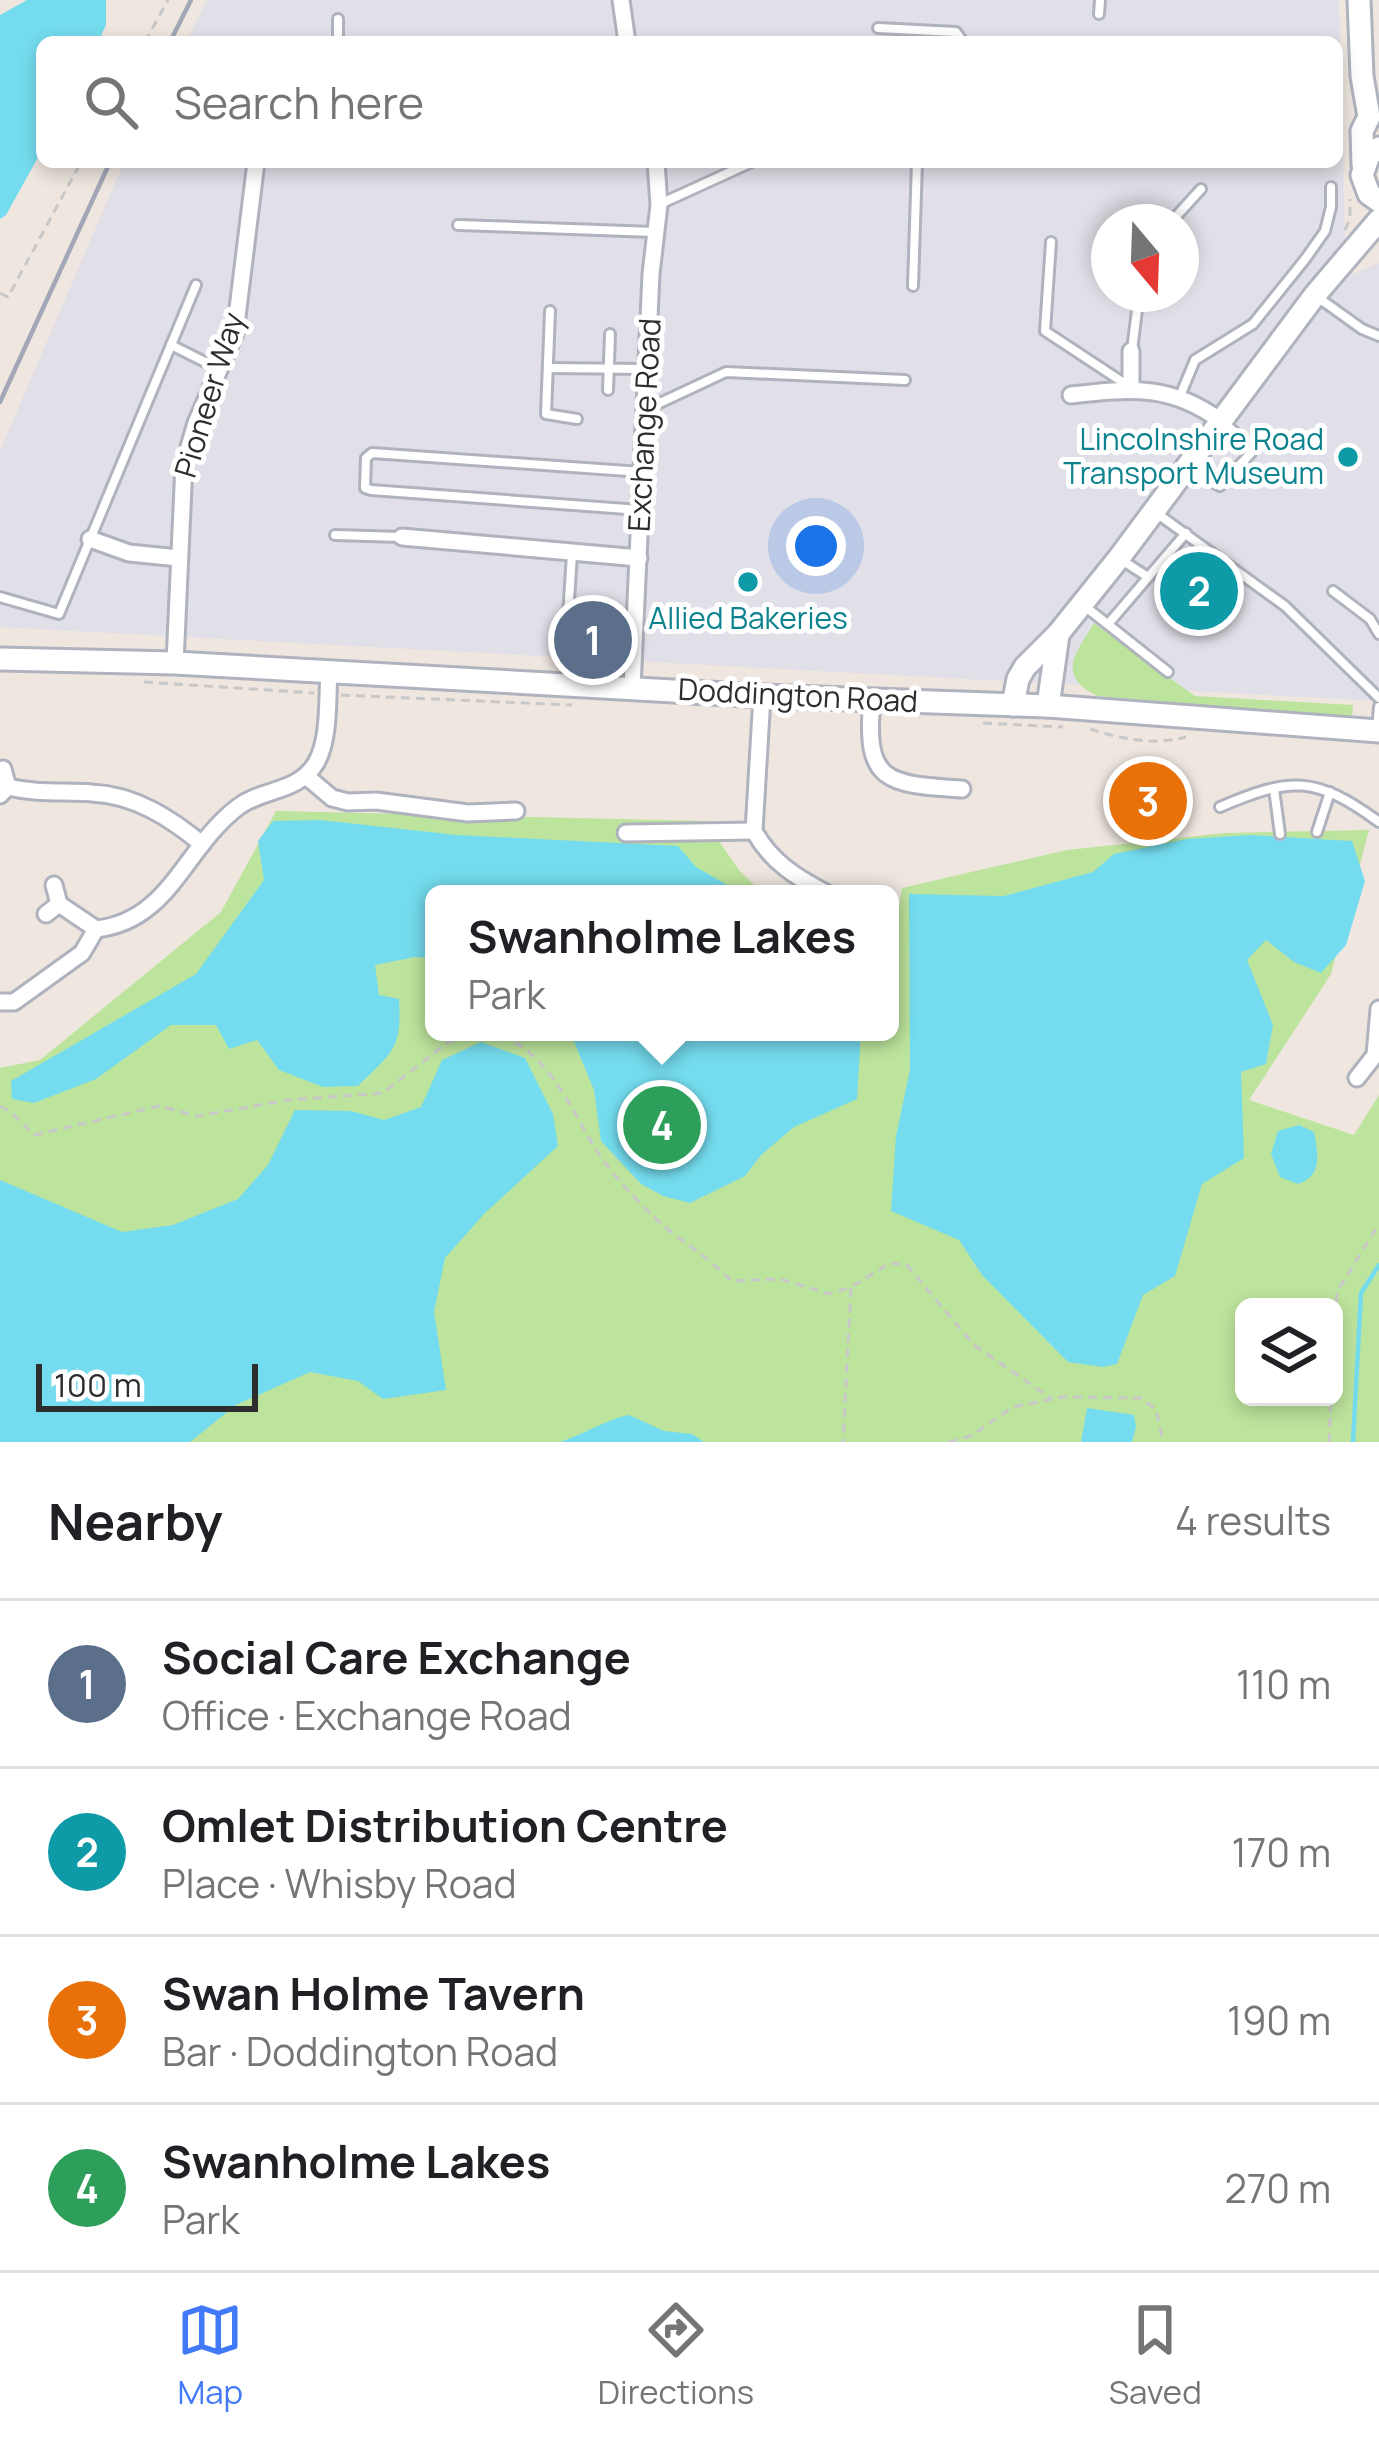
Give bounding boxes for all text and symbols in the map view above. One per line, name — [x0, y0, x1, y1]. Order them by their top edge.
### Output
search box — [36, 36, 1343, 168]
icon: search — [78, 69, 144, 135]
text: Search here — [174, 71, 424, 133]
north arrow — [1091, 204, 1199, 312]
street label: Pioneer Way — [164, 307, 253, 482]
street label: Exchange Road — [617, 317, 670, 533]
place label: Lincolnshire Road Transport Museum — [1063, 418, 1324, 493]
marker: Lincolnshire Road Transport Museum — [1335, 444, 1361, 470]
your location — [786, 516, 846, 576]
pin: 2 — [1160, 546, 1238, 636]
marker: Allied Bakeries — [735, 569, 761, 595]
pin: 1 — [554, 595, 632, 685]
place label: Allied Bakeries — [648, 597, 848, 638]
street label: Doddington Road — [677, 668, 919, 721]
pin: 3 — [1109, 756, 1187, 846]
popup — [425, 885, 899, 1041]
text: Swanholme Lakes — [468, 905, 856, 967]
text: Park — [468, 967, 546, 1021]
pin: 4 — [623, 1080, 701, 1170]
map controls — [1235, 1298, 1343, 1406]
button: layers — [1235, 1298, 1343, 1406]
scale bar — [36, 1358, 258, 1411]
text: 100 m — [54, 1362, 142, 1407]
text: Nearby — [48, 1486, 223, 1555]
text: 4 results — [1175, 1493, 1331, 1547]
text: Social Care Exchange — [162, 1626, 631, 1688]
text: 1 — [78, 1657, 96, 1711]
text: 110 m — [1236, 1657, 1331, 1711]
text: Office · Exchange Road — [162, 1688, 572, 1742]
text: Omlet Distribution Centre — [162, 1794, 728, 1856]
text: 2 — [75, 1825, 99, 1879]
text: 170 m — [1232, 1825, 1331, 1879]
text: Place · Whisby Road — [162, 1856, 517, 1910]
text: Swan Holme Tavern — [162, 1962, 585, 2024]
text: 3 — [76, 1993, 98, 2047]
text: 190 m — [1227, 1993, 1331, 2047]
text: Bar · Doddington Road — [162, 2024, 558, 2078]
text: Swanholme Lakes — [162, 2130, 550, 2192]
text: 4 — [75, 2161, 99, 2215]
text: 270 m — [1225, 2161, 1331, 2215]
text: Park — [162, 2192, 240, 2246]
tab: Map — [177, 2297, 243, 2414]
tab: Directions — [598, 2297, 754, 2414]
tab: Saved — [1109, 2297, 1202, 2414]

